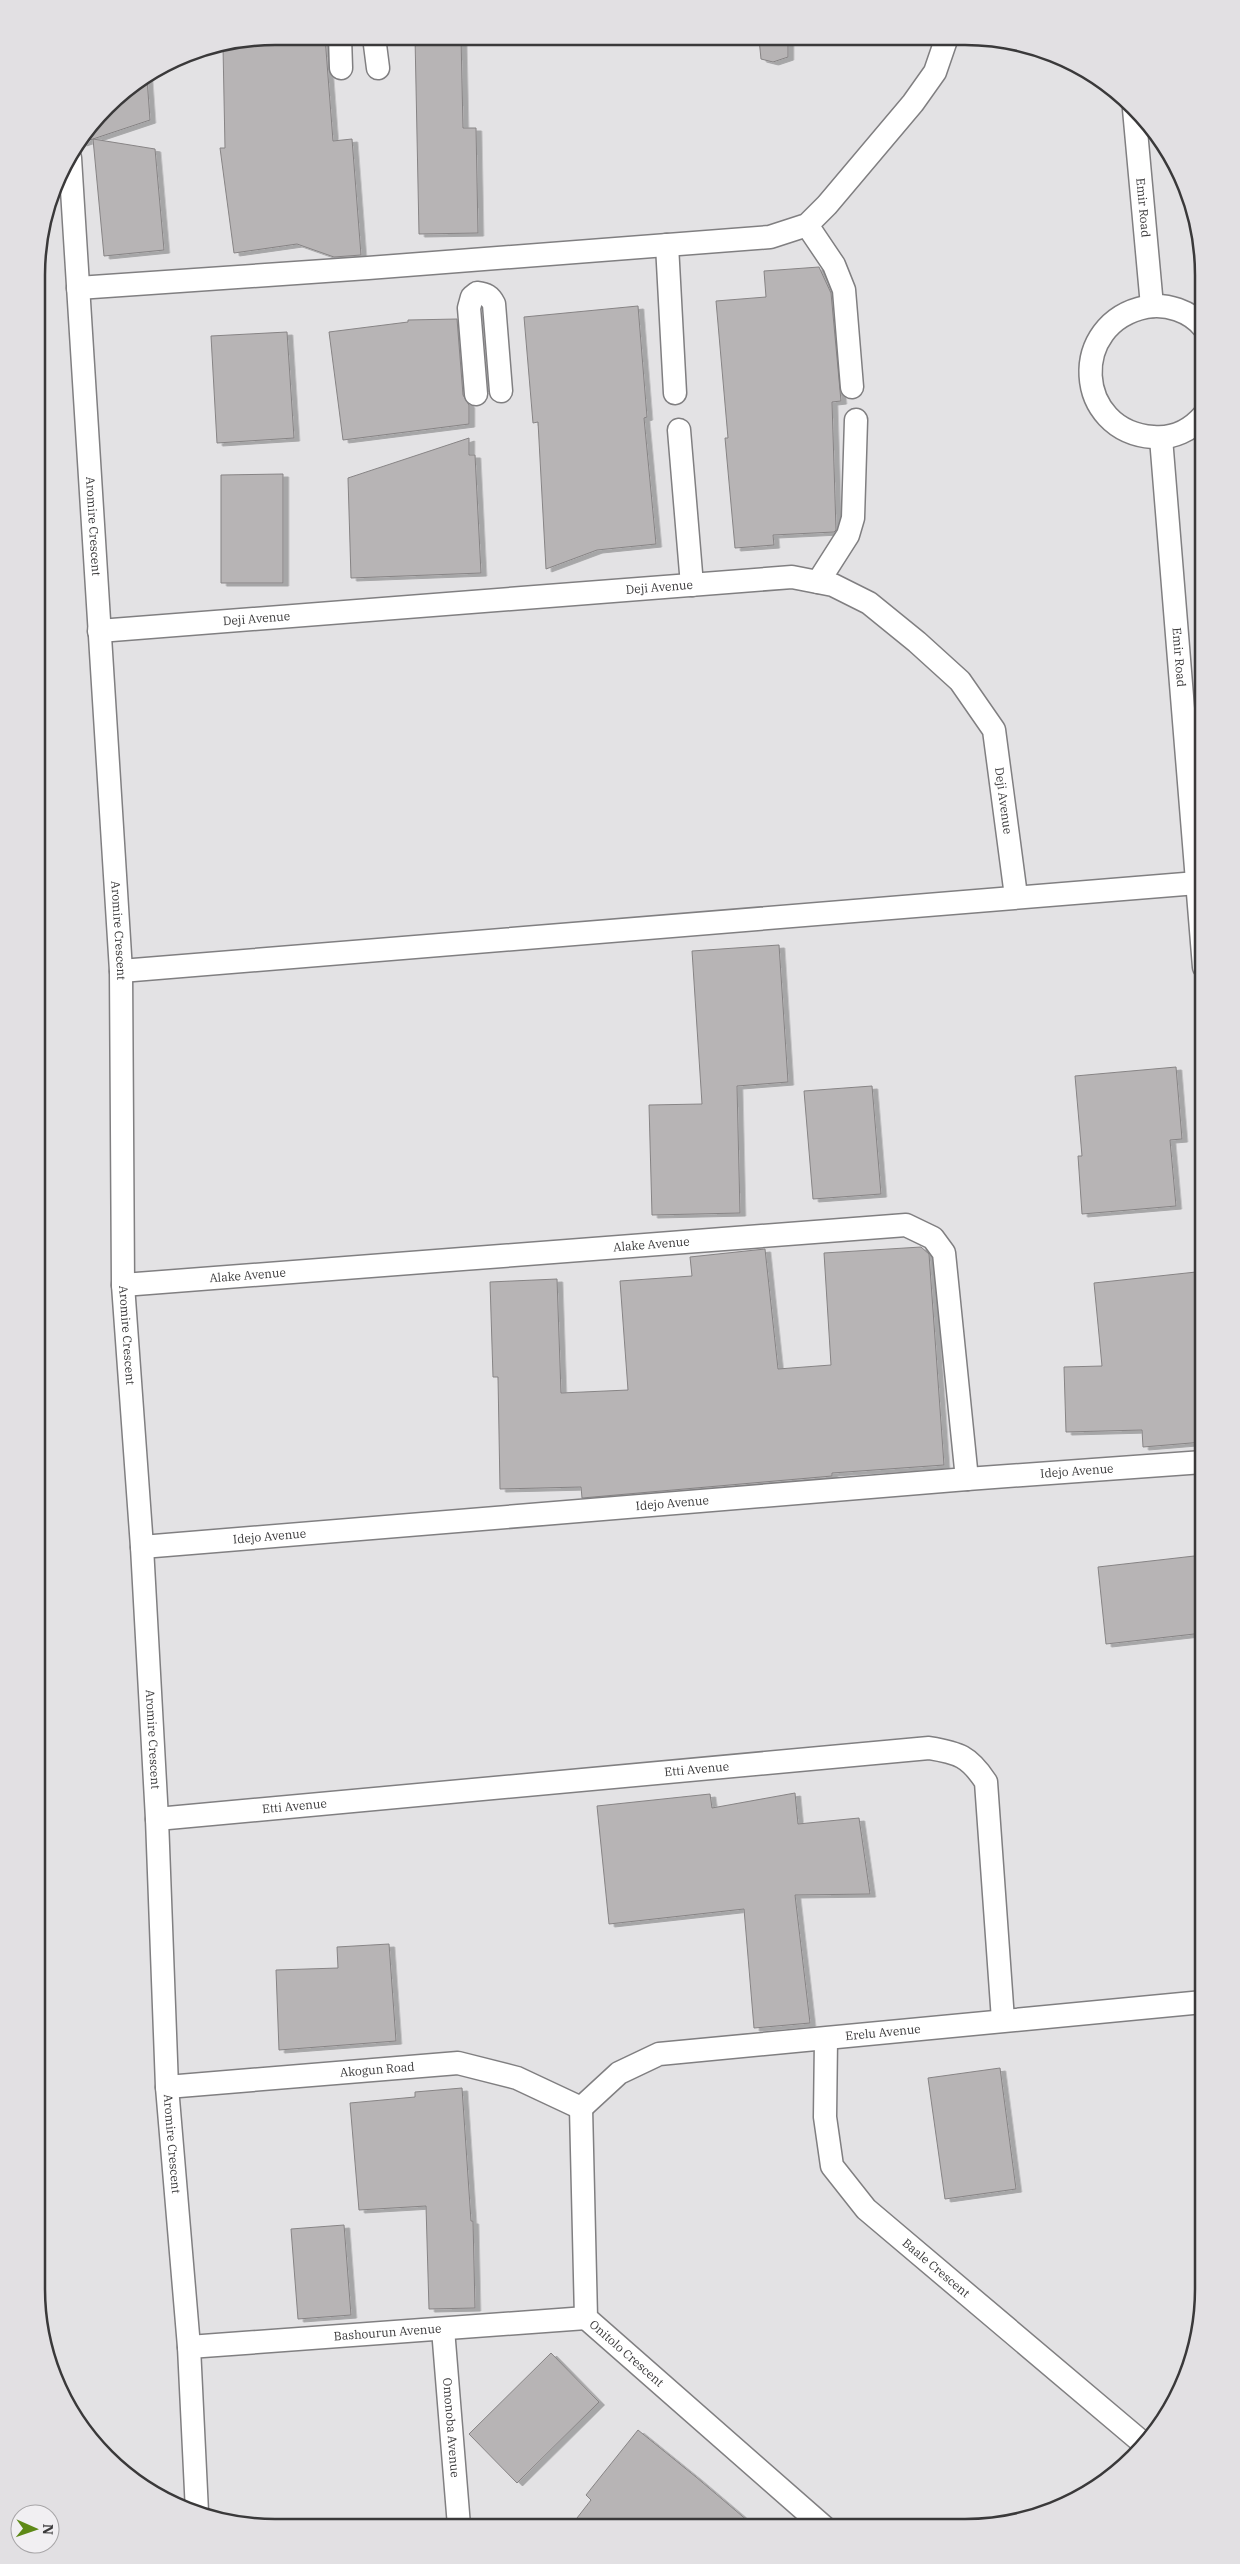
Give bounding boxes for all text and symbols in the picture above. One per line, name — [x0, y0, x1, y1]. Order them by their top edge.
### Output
street label: Emir Road — [1133, 177, 1154, 238]
street label: Aromire Crescent — [83, 476, 104, 577]
street label: Deji Avenue — [625, 577, 693, 597]
street label: Deji Avenue — [222, 608, 291, 628]
street label: Emir Road — [1169, 627, 1189, 688]
street label: Deji Avenue — [992, 766, 1016, 835]
street label: Aromire Crescent — [108, 880, 129, 980]
street label: Alake Avenue — [613, 1234, 690, 1254]
street label: Alake Avenue — [209, 1265, 286, 1285]
street label: Aromire Crescent — [116, 1285, 138, 1386]
street label: Idejo Avenue — [1040, 1460, 1114, 1481]
street label: Idejo Avenue — [635, 1492, 709, 1513]
street label: Idejo Avenue — [232, 1526, 307, 1546]
street label: Aromire Crescent — [143, 1689, 163, 1790]
street label: Etti Avenue — [664, 1758, 730, 1779]
street label: Etti Avenue — [261, 1795, 327, 1816]
street label: Erelu Avenue — [845, 2021, 921, 2043]
street label: Akogun Road — [339, 2059, 415, 2080]
street label: Aromire Crescent — [161, 2094, 184, 2194]
street label: Baale Crescent — [900, 2235, 973, 2301]
street label: Onitolo Crescent — [587, 2317, 667, 2390]
street label: Bashourun Avenue — [333, 2321, 442, 2343]
street label: Omonoba Avenue — [440, 2377, 463, 2478]
north arrow — [10, 2504, 60, 2554]
text: N — [39, 2524, 57, 2535]

